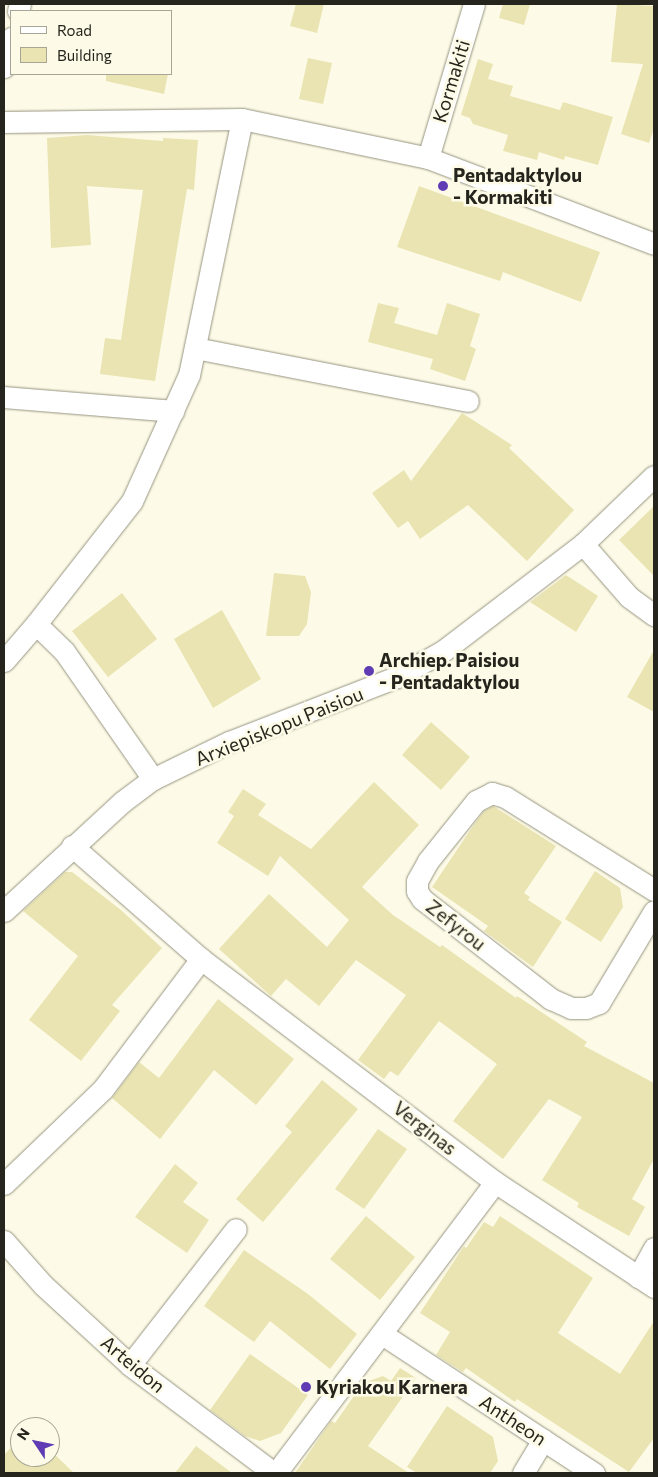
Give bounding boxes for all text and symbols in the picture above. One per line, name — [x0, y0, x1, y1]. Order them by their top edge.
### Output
legend — [10, 10, 172, 75]
text: Road — [57, 21, 92, 39]
street label: Kormakiti — [428, 37, 474, 125]
text: Building — [57, 46, 112, 64]
place label: Pentadaktylou - Kormakiti — [453, 164, 582, 208]
marker: Pentadaktylou - Kormakiti — [437, 180, 449, 192]
place label: Archiep. Paisiou - Pentadaktylou — [379, 649, 520, 693]
marker: Archiep. Paisiou - Pentadaktylou — [363, 665, 375, 677]
street label: Arxiepiskopu Paisiou — [192, 682, 366, 770]
street label: Zefyrou — [422, 895, 490, 955]
street label: Verginas — [389, 1096, 461, 1160]
street label: Arteidon — [96, 1331, 170, 1397]
place label: Kyriakou Karnera — [316, 1376, 468, 1398]
marker: Kyriakou Karnera — [300, 1381, 312, 1393]
street label: Antheon — [475, 1390, 551, 1450]
north arrow — [10, 1417, 60, 1467]
text: N — [13, 1425, 33, 1443]

